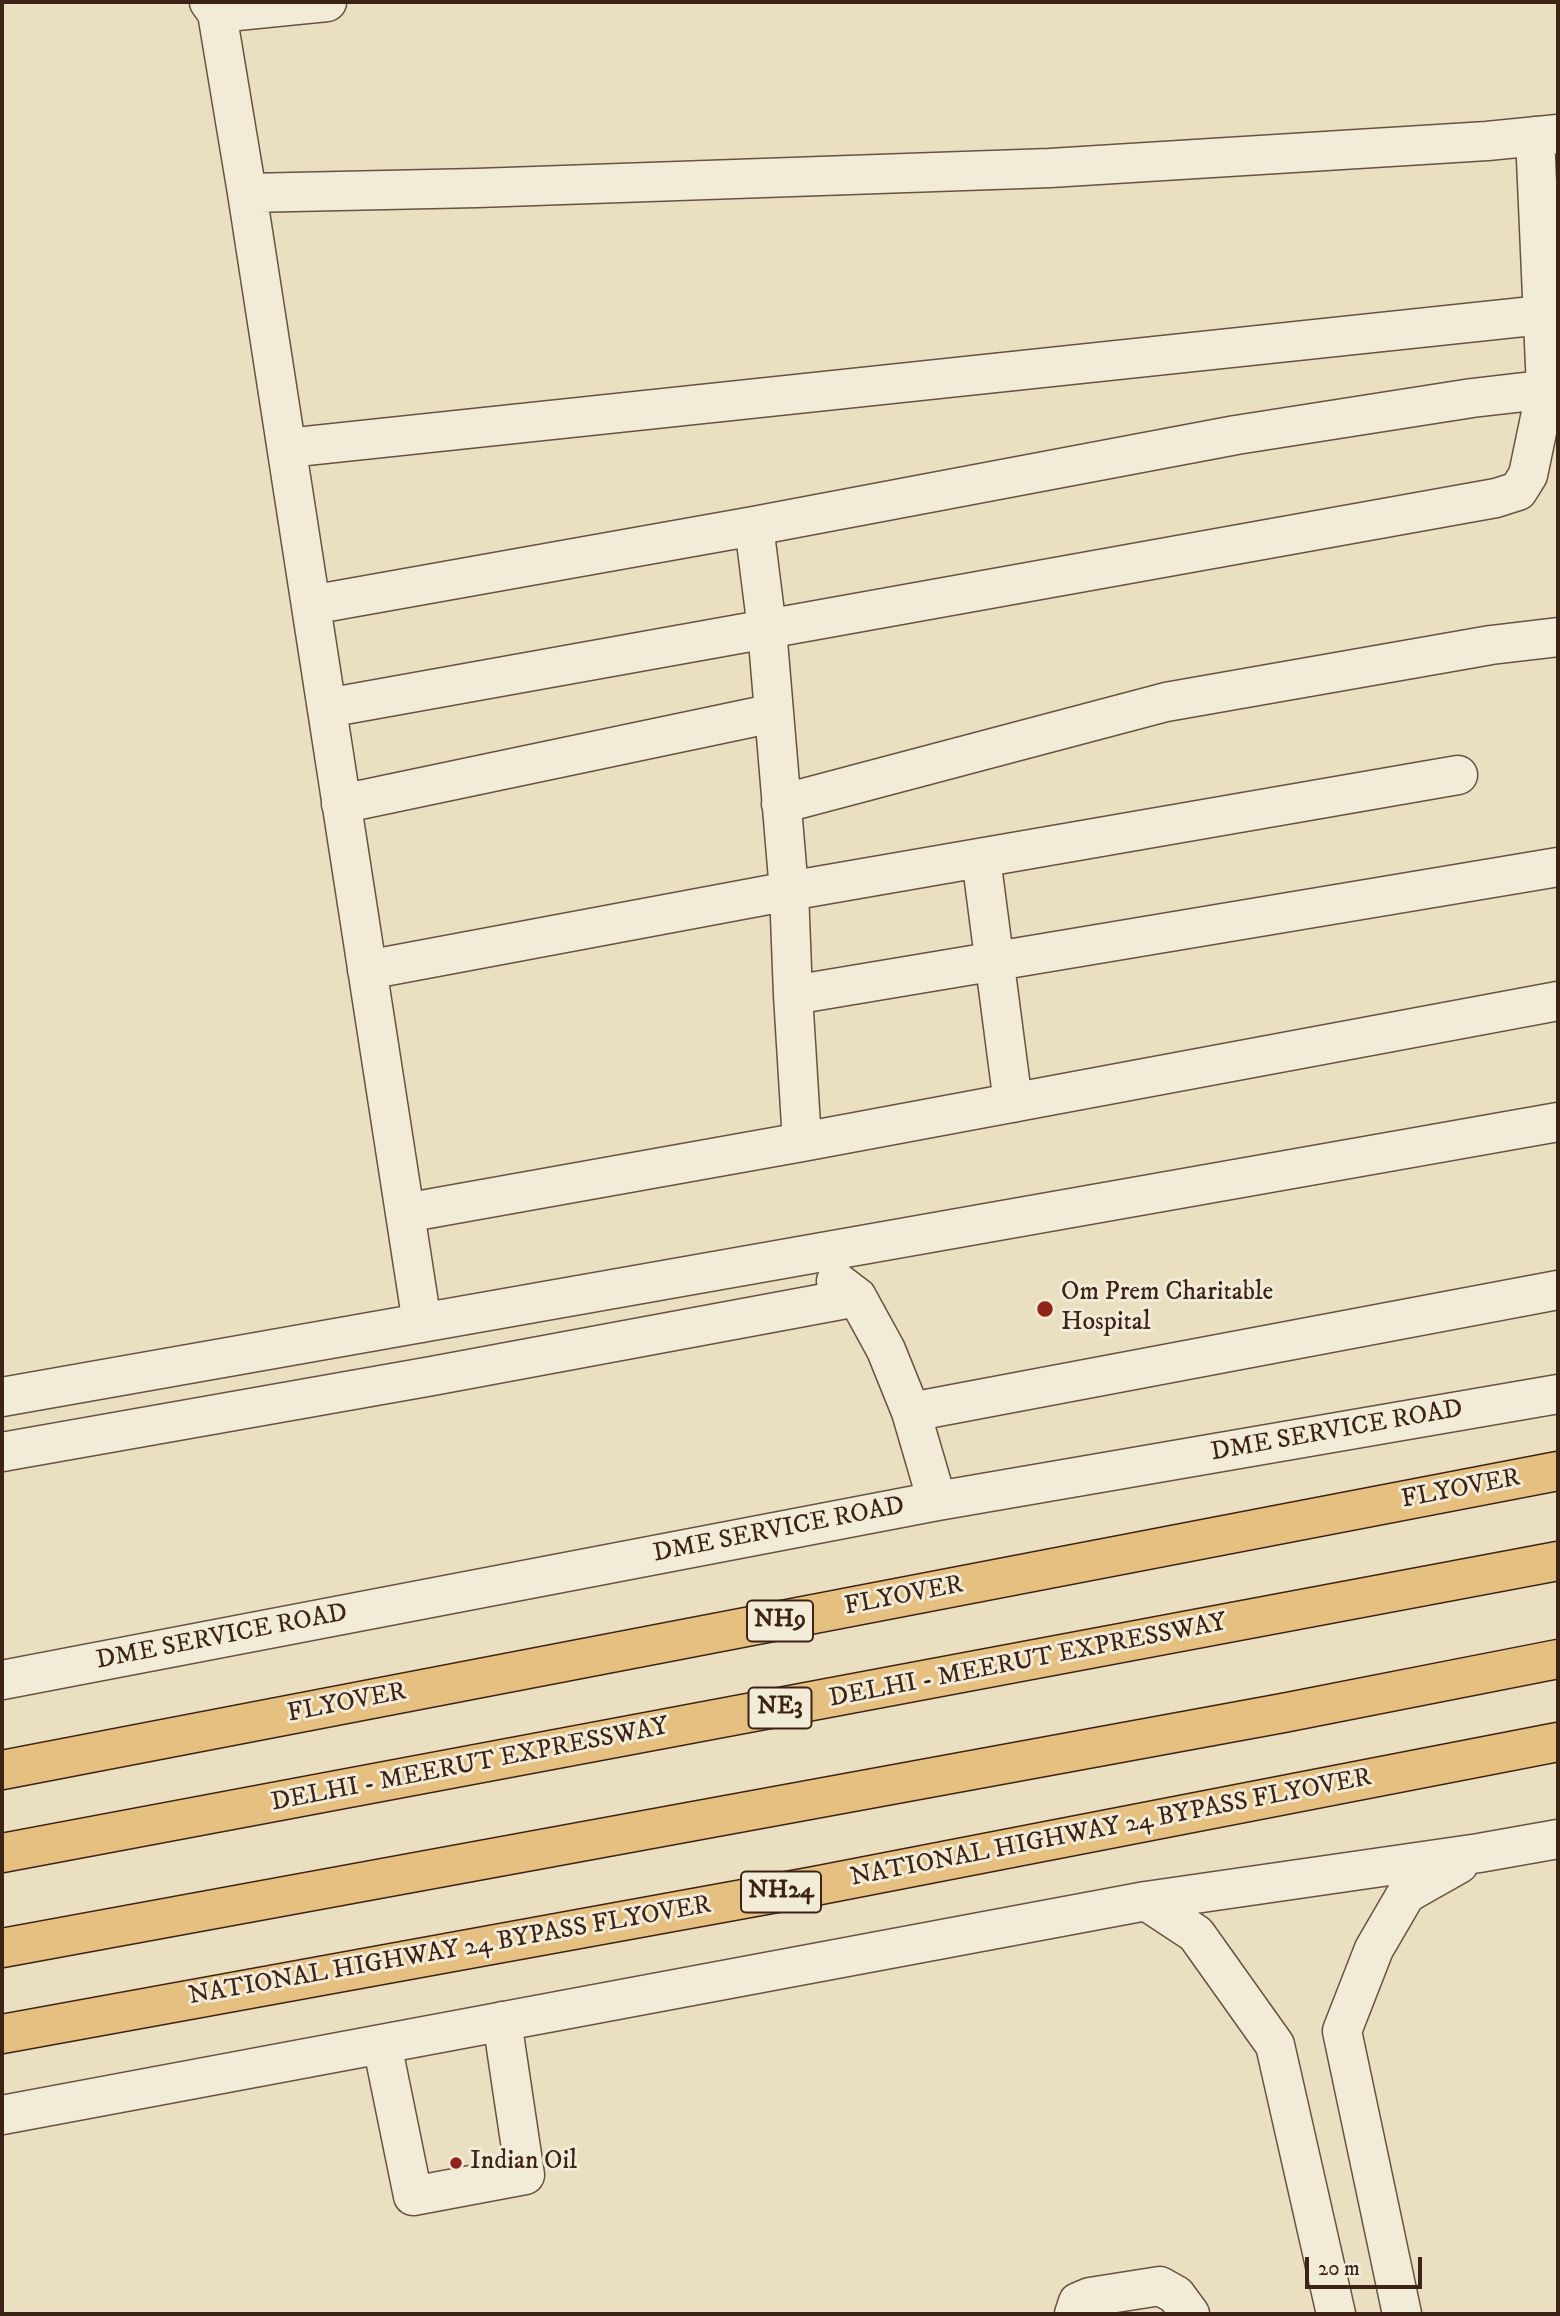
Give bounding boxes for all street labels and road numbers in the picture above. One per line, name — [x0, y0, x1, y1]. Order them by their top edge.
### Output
street label: DME SERVICE ROAD — [1209, 1394, 1465, 1470]
street label: FLYOVER — [1399, 1463, 1523, 1517]
street label: DME SERVICE ROAD — [651, 1491, 907, 1571]
street label: FLYOVER — [842, 1570, 966, 1624]
street label: DME SERVICE ROAD — [94, 1598, 350, 1678]
road number: NH9 — [747, 1601, 813, 1642]
street label: DELHI - MEERUT EXPRESSWAY — [827, 1608, 1229, 1716]
street label: FLYOVER — [285, 1677, 409, 1731]
road number: NE3 — [748, 1688, 812, 1728]
street label: DELHI - MEERUT EXPRESSWAY — [269, 1712, 671, 1820]
street label: NATIONAL HIGHWAY 24 BYPASS FLYOVER — [848, 1763, 1374, 1895]
road number: NH24 — [741, 1871, 821, 1912]
street label: NATIONAL HIGHWAY 24 BYPASS FLYOVER — [186, 1891, 714, 2013]

